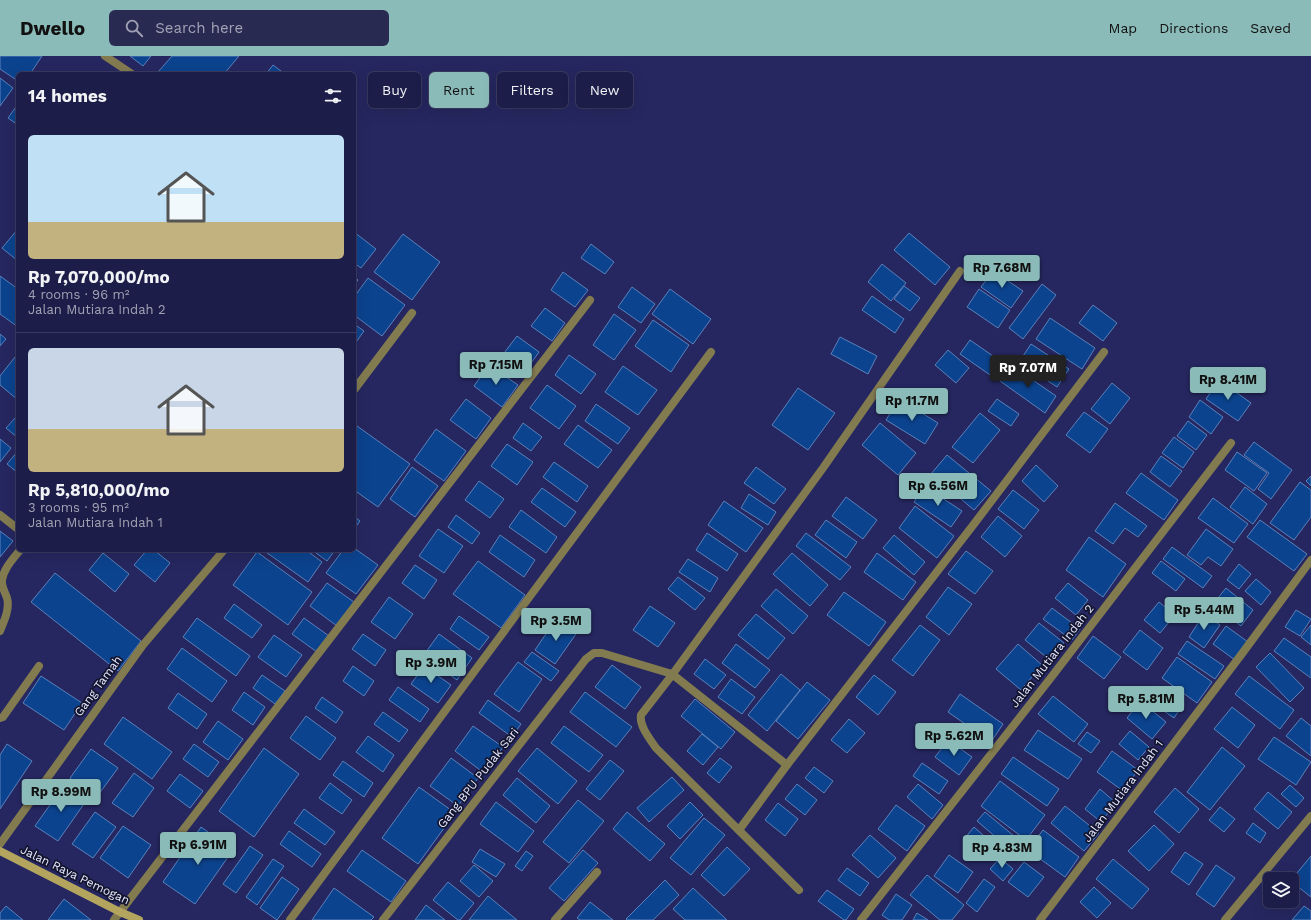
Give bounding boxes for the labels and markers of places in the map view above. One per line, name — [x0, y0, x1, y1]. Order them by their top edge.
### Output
pin: Rp 7.68M — [961, 255, 1043, 289]
pin: Rp 7.15M — [455, 352, 537, 386]
pin: Rp 7.07M — [987, 355, 1069, 389]
pin: Rp 8.41M — [1187, 367, 1269, 401]
pin: Rp 11.7M — [871, 388, 953, 422]
pin: Rp 6.56M — [897, 473, 979, 507]
pin: Rp 5.44M — [1163, 597, 1245, 631]
pin: Rp 3.5M — [519, 608, 593, 642]
pin: Rp 3.9M — [394, 650, 468, 684]
pin: Rp 5.81M — [1105, 686, 1187, 720]
pin: Rp 5.62M — [913, 723, 995, 757]
pin: Rp 8.99M — [20, 779, 102, 813]
pin: Rp 6.91M — [157, 832, 239, 866]
pin: Rp 4.83M — [961, 835, 1043, 869]

